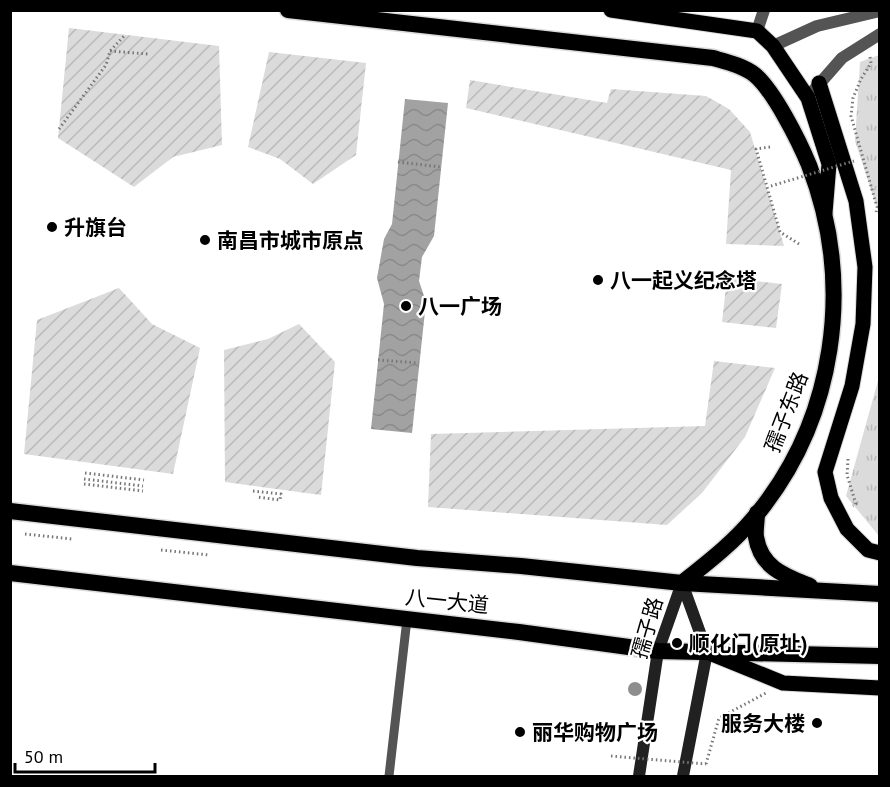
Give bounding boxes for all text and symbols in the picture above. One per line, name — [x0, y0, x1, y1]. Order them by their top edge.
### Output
place label: 升旗台 — [64, 214, 127, 241]
marker: 升旗台 — [45, 220, 59, 234]
place label: 南昌市城市原点 — [217, 227, 364, 254]
marker: 南昌市城市原点 — [198, 233, 212, 247]
place label: 八一起义纪念塔 — [610, 267, 757, 294]
marker: 八一起义纪念塔 — [591, 273, 605, 287]
place label: 八一广场 — [418, 293, 502, 320]
marker: 八一广场 — [399, 299, 413, 313]
street label: 孺子东路 — [758, 368, 814, 456]
street label: 八一大道 — [404, 583, 490, 619]
street label: 孺子路 — [625, 594, 669, 662]
place label: 顺化门(原址) — [689, 630, 808, 657]
marker: 顺化门(原址) — [670, 636, 684, 650]
place label: 服务大楼 — [721, 710, 805, 737]
marker: 服务大楼 — [810, 716, 824, 730]
place label: 丽华购物广场 — [532, 719, 658, 746]
marker: 丽华购物广场 — [513, 725, 527, 739]
scale bar — [15, 736, 154, 774]
text: 50 m — [24, 745, 63, 768]

